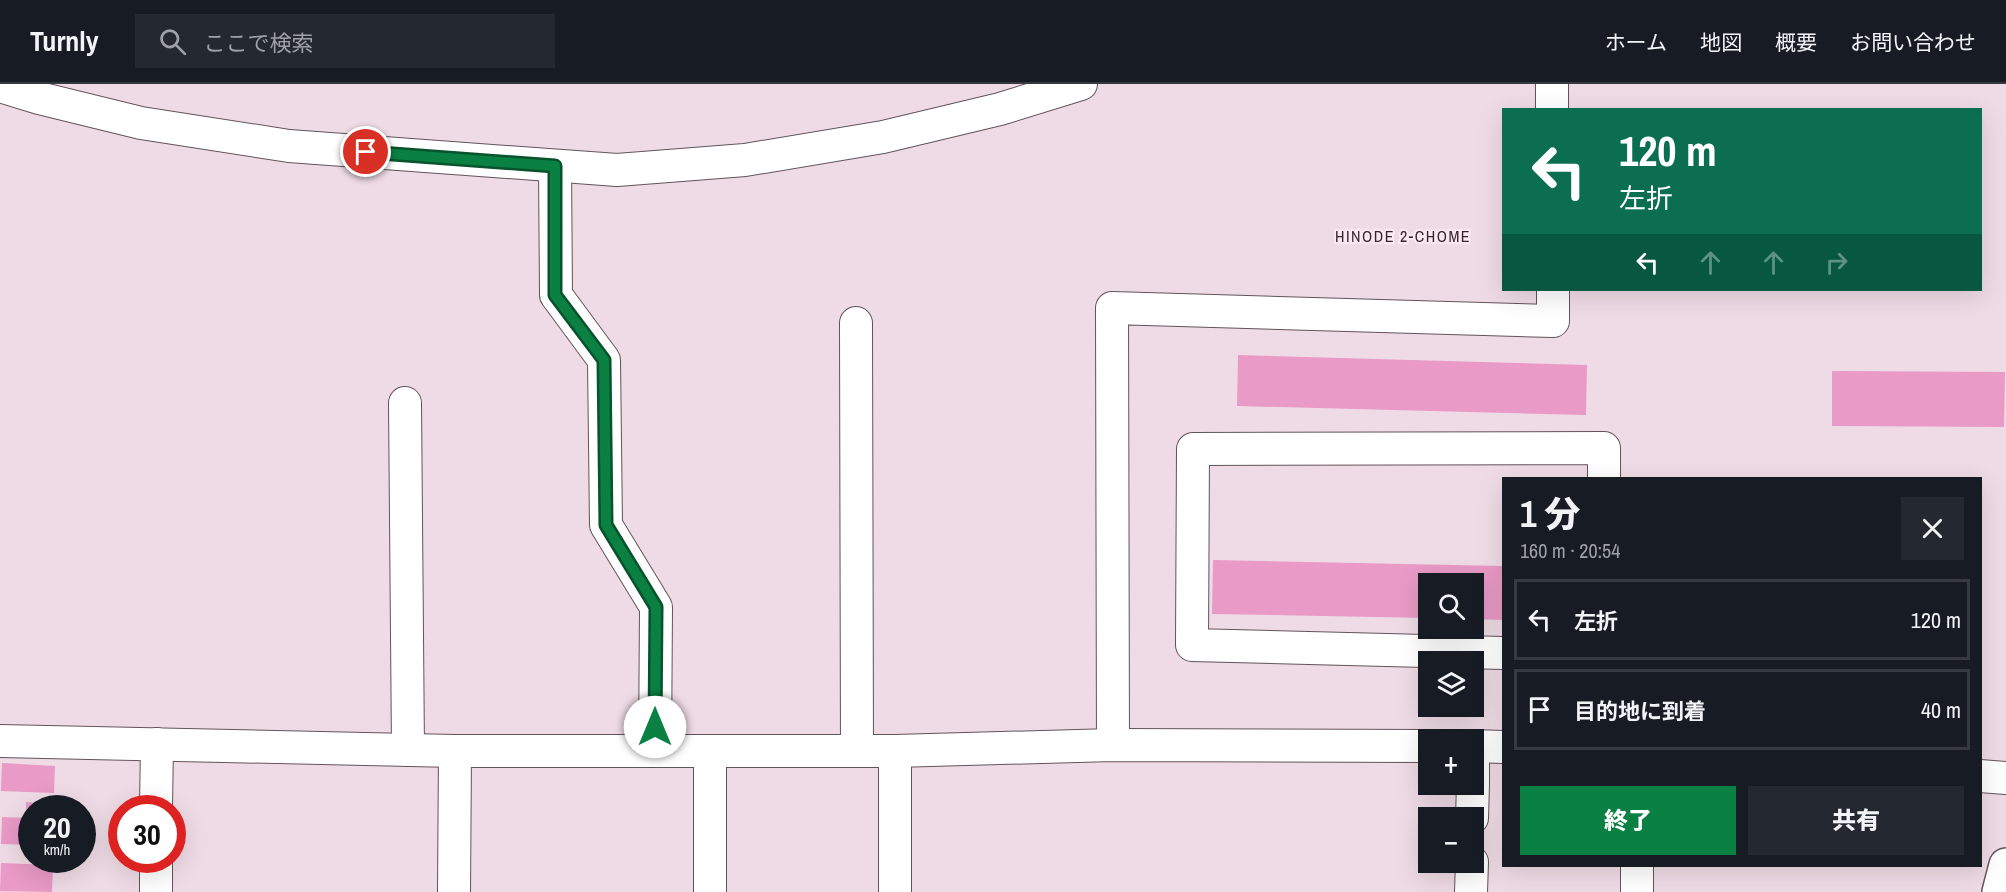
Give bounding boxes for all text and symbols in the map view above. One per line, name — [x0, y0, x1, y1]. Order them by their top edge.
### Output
search box — [135, 14, 555, 68]
text: Turnly — [30, 22, 99, 60]
icon: search — [156, 25, 189, 58]
text: ここで検索 — [204, 28, 314, 58]
text: ホーム — [1605, 28, 1667, 57]
text: 地図 — [1700, 28, 1742, 57]
text: 概要 — [1775, 28, 1817, 57]
text: お問い合わせ — [1850, 28, 1976, 57]
text: 120 m — [1619, 123, 1717, 179]
pin — [340, 126, 391, 177]
icon: left — [1520, 132, 1598, 210]
icon: arrive — [349, 135, 382, 168]
text: 左折 — [1619, 180, 1673, 216]
district label: HINODE 2-CHOME — [1335, 225, 1471, 247]
icon: left — [1631, 246, 1664, 279]
icon: ahead — [1694, 246, 1727, 279]
icon: ahead — [1757, 246, 1790, 279]
icon: right — [1820, 246, 1853, 279]
text: 1 分 — [1520, 490, 1581, 538]
button: close — [1901, 497, 1964, 560]
text: 160 m · 20:54 — [1520, 537, 1620, 564]
map controls — [1418, 573, 1484, 873]
button: search — [1418, 573, 1484, 639]
icon: left — [1523, 603, 1556, 636]
text: 120 m — [1911, 605, 1961, 635]
text: 左折 — [1574, 606, 1618, 636]
button: layers — [1418, 651, 1484, 717]
icon: arrive — [1523, 693, 1556, 726]
position arrow — [623, 695, 687, 759]
text: 40 m — [1921, 695, 1961, 725]
text: 目的地に到着 — [1574, 696, 1706, 726]
button: + — [1418, 729, 1484, 795]
button: 終了 — [1520, 786, 1736, 855]
button: 共有 — [1748, 786, 1964, 855]
speed limit sign: 30 — [108, 795, 186, 873]
text: 20 — [43, 807, 71, 847]
button: − — [1418, 807, 1484, 873]
text: km/h — [44, 839, 70, 860]

